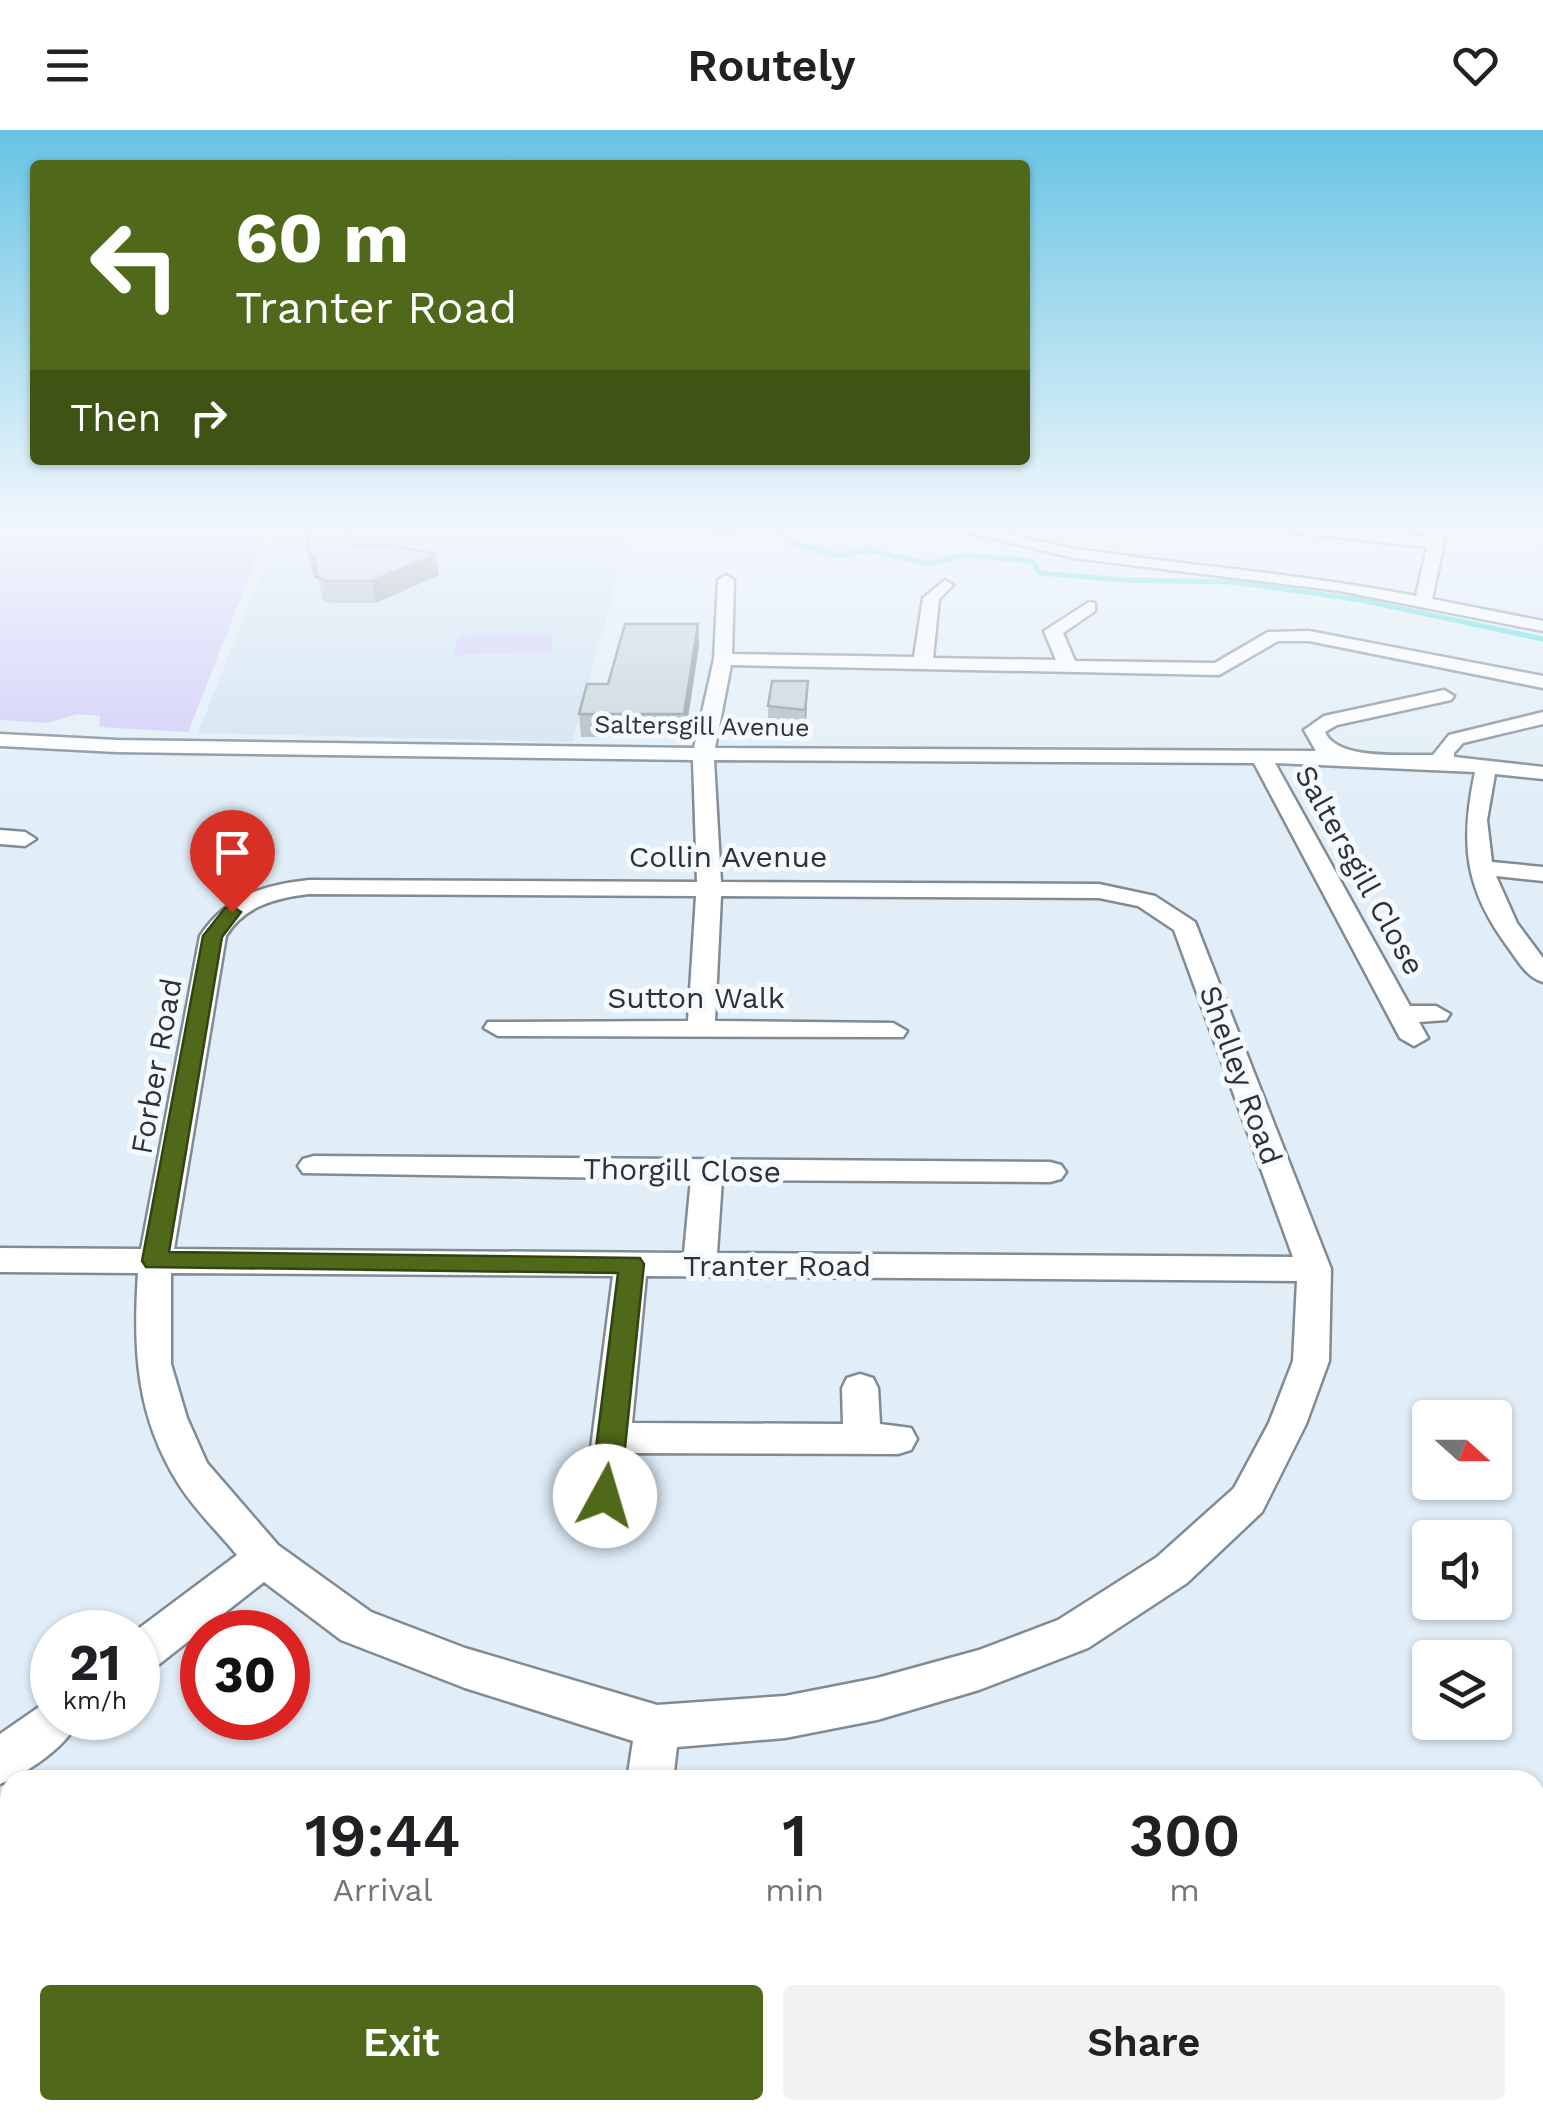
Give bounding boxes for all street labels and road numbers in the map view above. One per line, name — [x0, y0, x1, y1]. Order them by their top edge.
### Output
street label: Saltersgill Avenue — [594, 710, 810, 742]
street label: Saltersgill Close — [1288, 759, 1432, 981]
street label: Collin Avenue — [629, 839, 827, 874]
street label: Forber Road — [123, 975, 189, 1157]
street label: Sutton Walk — [607, 980, 785, 1015]
street label: Shelley Road — [1192, 981, 1290, 1169]
street label: Thorgill Close — [583, 1151, 781, 1189]
street label: Tranter Road — [683, 1248, 871, 1283]

